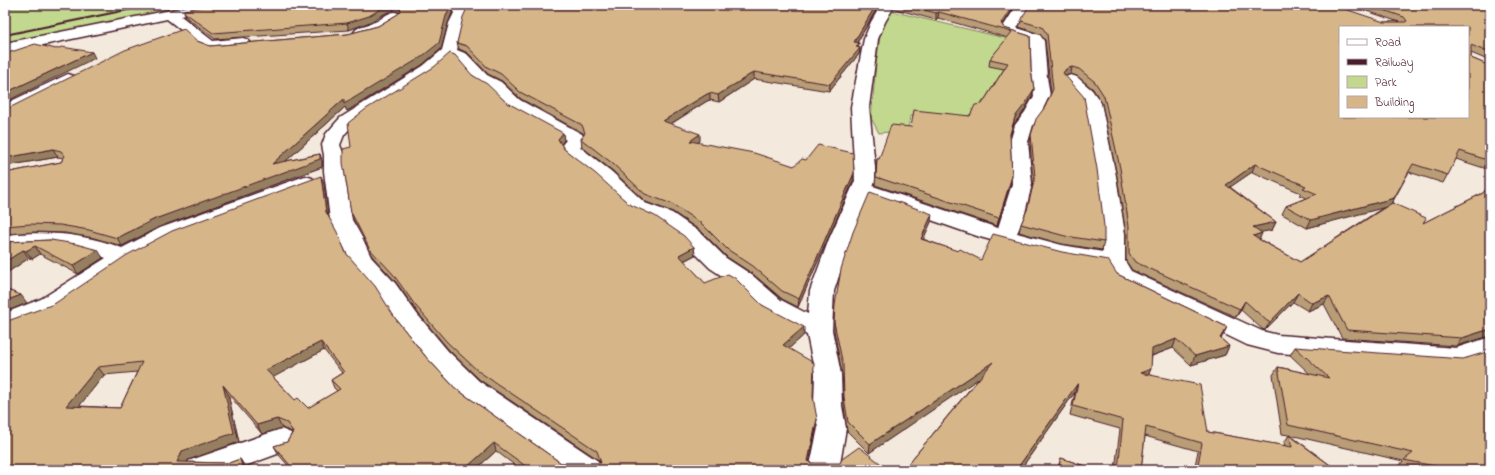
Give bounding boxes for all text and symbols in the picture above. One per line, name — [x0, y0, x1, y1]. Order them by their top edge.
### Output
legend — [1339, 26, 1469, 118]
text: Road — [1375, 34, 1401, 52]
text: Railway — [1375, 54, 1414, 73]
text: Park — [1375, 74, 1397, 92]
text: Building — [1374, 94, 1414, 113]

